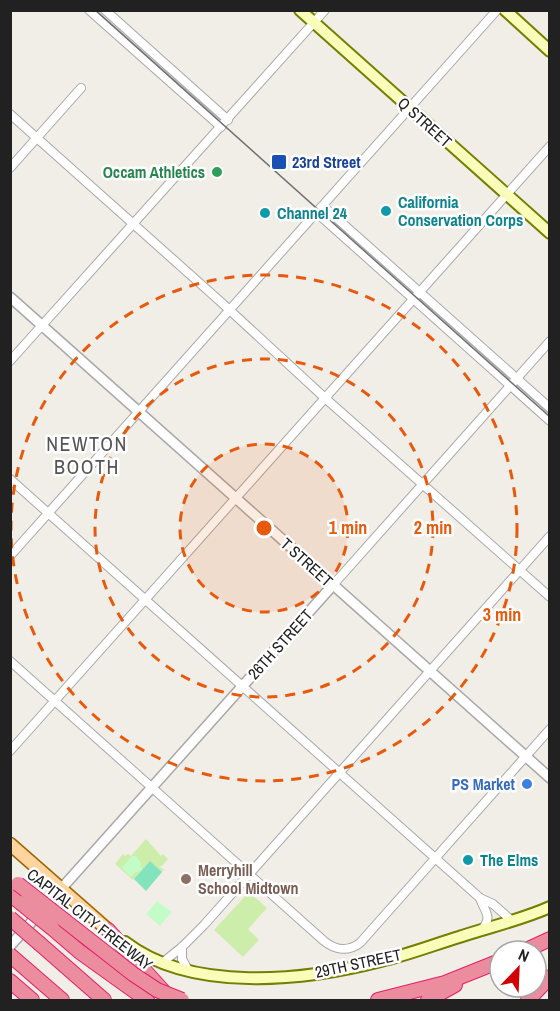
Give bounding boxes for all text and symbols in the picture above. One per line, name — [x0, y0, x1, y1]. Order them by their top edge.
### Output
street label: Q STREET — [393, 92, 457, 152]
place label: 23rd Street — [292, 151, 361, 173]
marker: 23rd Street — [270, 153, 288, 171]
place label: Occam Athletics — [103, 161, 205, 183]
marker: Occam Athletics — [210, 165, 224, 179]
place label: California Conservation Corps — [398, 191, 523, 231]
place label: Channel 24 — [277, 202, 348, 224]
marker: California Conservation Corps — [379, 204, 393, 218]
marker: Channel 24 — [258, 206, 272, 220]
district label: NEWTON BOOTH — [46, 430, 128, 480]
text: 1 min — [329, 515, 367, 540]
text: 2 min — [414, 515, 452, 540]
centre of rings — [254, 518, 274, 538]
street label: T STREET — [276, 533, 338, 591]
text: 3 min — [483, 602, 521, 627]
street label: 26TH STREET — [243, 604, 317, 684]
place label: PS Market — [452, 773, 516, 795]
marker: PS Market — [520, 777, 534, 791]
place label: The Elms — [480, 849, 538, 871]
marker: The Elms — [461, 853, 475, 867]
place label: Merryhill School Midtown — [198, 859, 299, 899]
street label: CAPITAL CITY FREEWAY — [23, 863, 158, 975]
marker: Merryhill School Midtown — [179, 872, 193, 886]
north arrow — [488, 939, 548, 999]
street label: 29TH STREET — [313, 943, 403, 983]
text: N — [515, 943, 533, 967]

